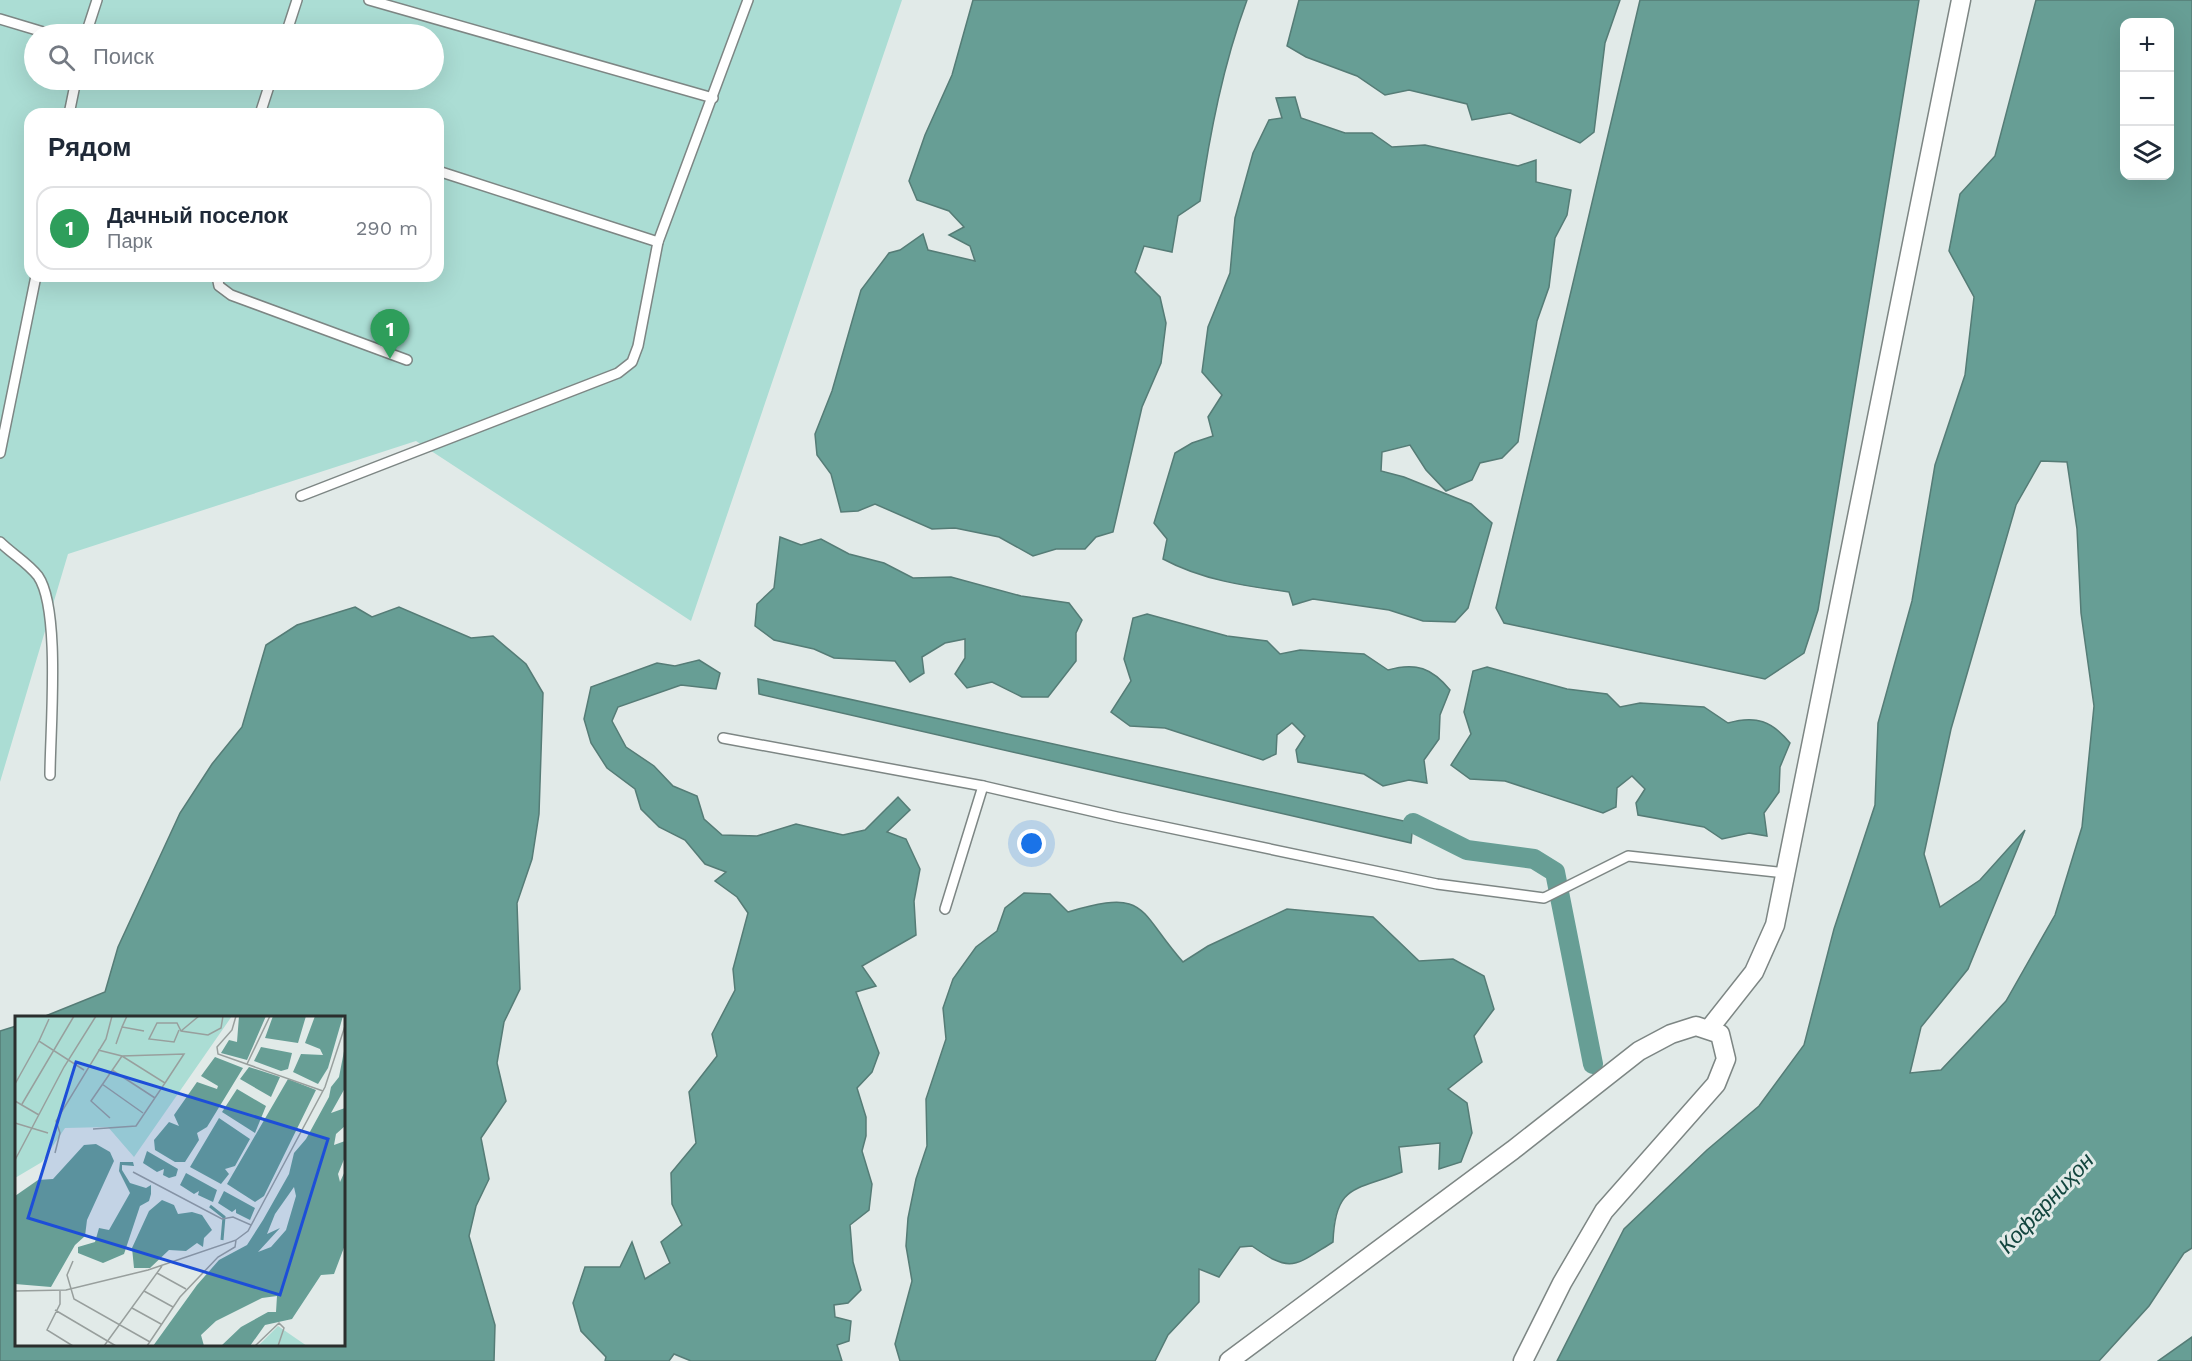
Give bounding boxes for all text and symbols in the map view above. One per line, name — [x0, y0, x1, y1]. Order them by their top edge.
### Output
map controls — [2120, 18, 2174, 180]
button: + — [2120, 18, 2174, 72]
search box — [24, 24, 444, 90]
icon: search — [45, 41, 78, 74]
text: Поиск — [93, 44, 154, 69]
button: − — [2120, 72, 2174, 126]
button: layers — [2120, 126, 2174, 180]
text: Рядом — [48, 132, 131, 162]
text: Дачный поселок — [107, 203, 288, 228]
text: 1 — [65, 216, 74, 240]
text: 290 m — [356, 216, 418, 240]
text: Парк — [107, 229, 152, 253]
pin: 1 — [370, 310, 410, 359]
your location — [1017, 829, 1046, 858]
inset map — [15, 1016, 345, 1346]
water label: Кофарниҳон — [1993, 1148, 2099, 1258]

